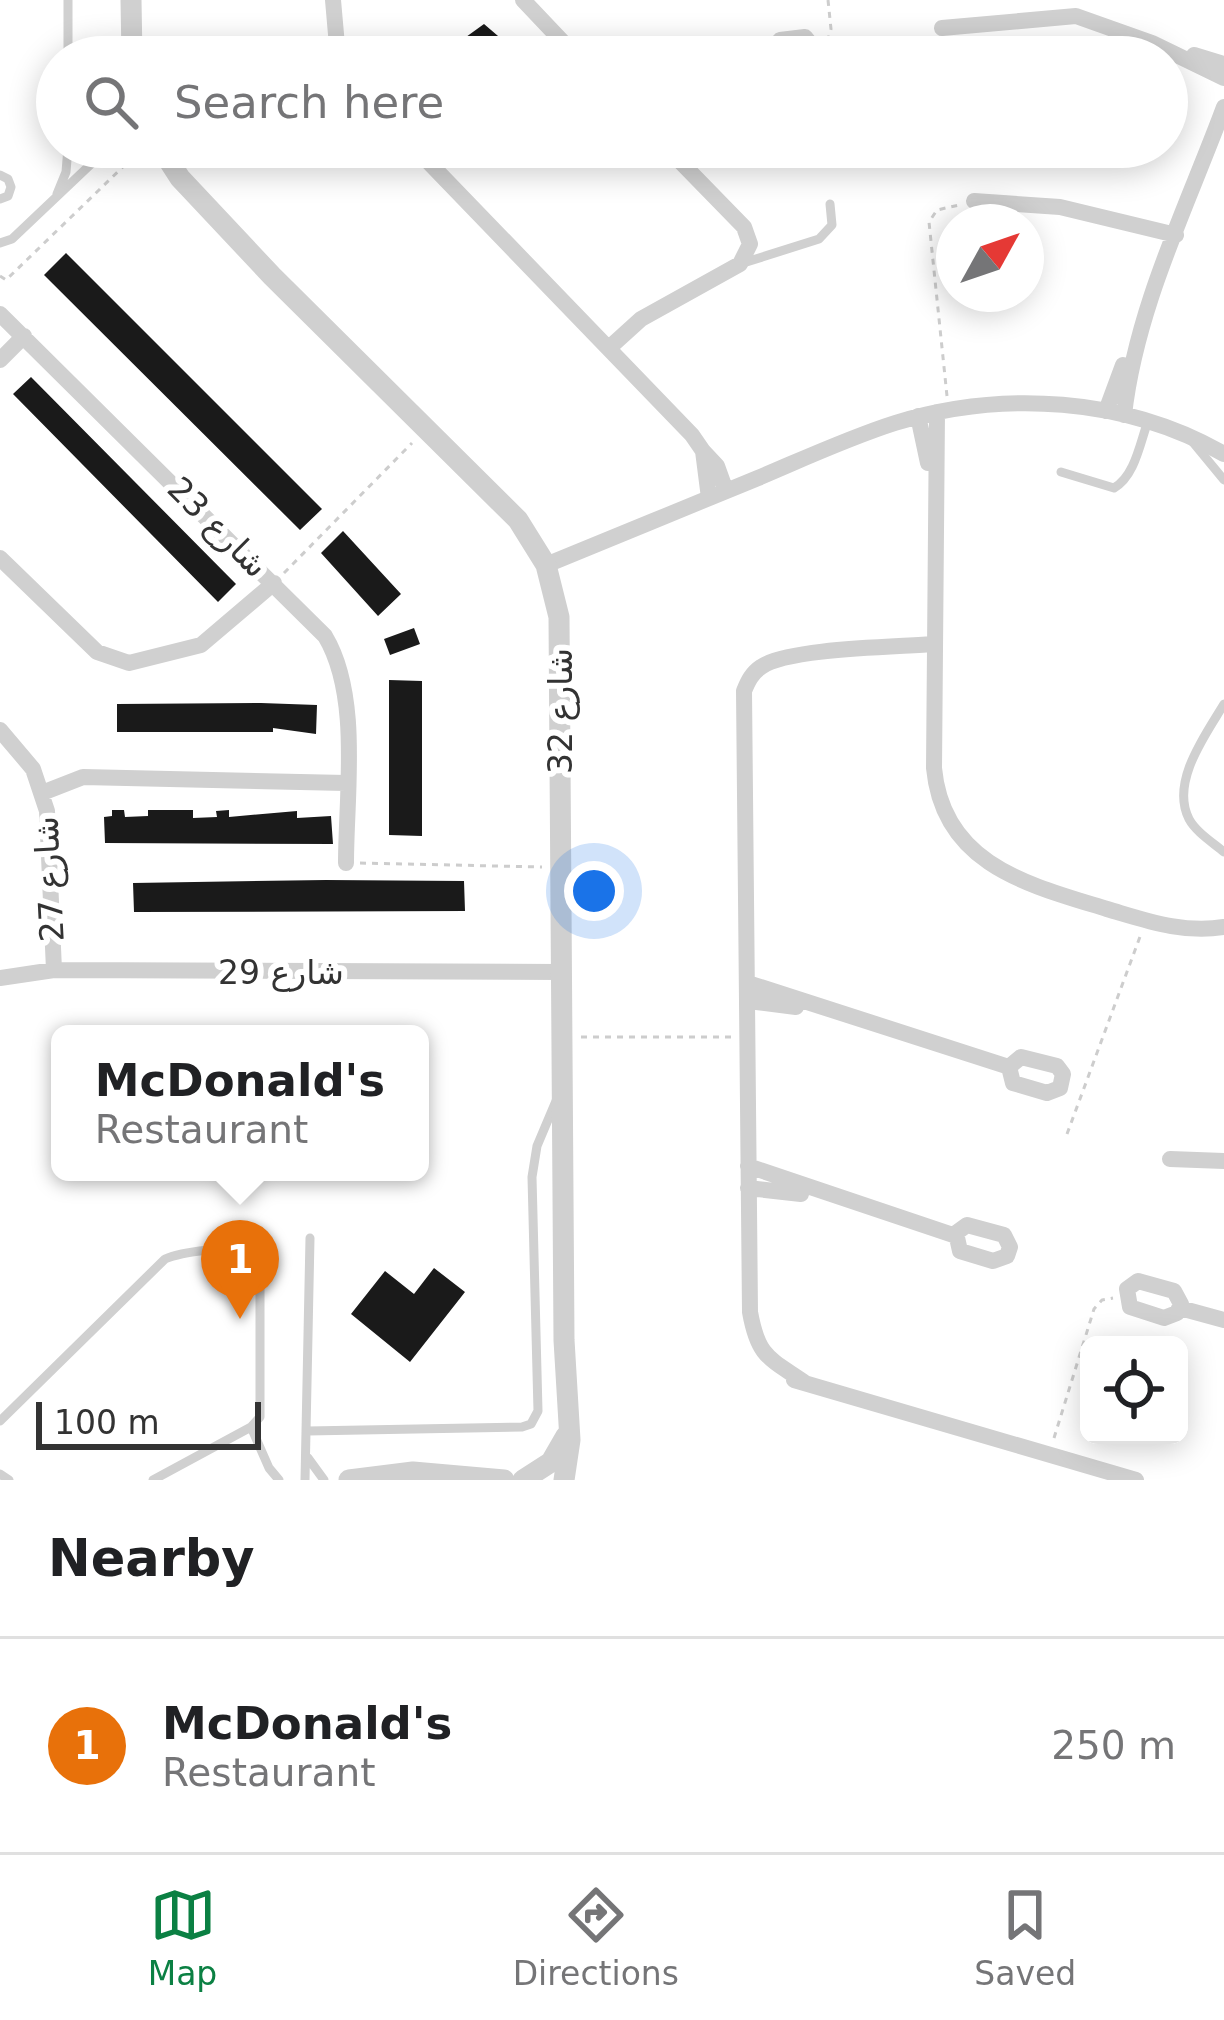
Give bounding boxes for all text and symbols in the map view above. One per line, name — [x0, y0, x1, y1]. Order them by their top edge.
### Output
search box — [36, 36, 1188, 168]
icon: search — [78, 69, 144, 135]
text: Search here — [174, 76, 444, 129]
north arrow — [936, 204, 1044, 312]
street label: شارع 23 — [160, 469, 276, 585]
street label: شارع 32 — [541, 648, 580, 774]
street label: شارع 27 — [26, 815, 72, 943]
your location — [564, 861, 624, 921]
street label: شارع 29 — [218, 953, 344, 992]
popup — [51, 1025, 429, 1181]
text: McDonald's — [95, 1054, 385, 1107]
text: Restaurant — [95, 1107, 308, 1152]
pin: 1 — [201, 1220, 279, 1319]
map controls — [1080, 1336, 1188, 1444]
button: locate — [1080, 1336, 1188, 1444]
scale bar — [36, 1396, 261, 1449]
text: 100 m — [54, 1403, 160, 1442]
text: Nearby — [48, 1529, 255, 1588]
text: McDonald's — [162, 1697, 452, 1750]
text: 1 — [73, 1723, 101, 1768]
text: 250 m — [1051, 1723, 1176, 1768]
text: Restaurant — [162, 1750, 376, 1795]
tab: Map — [148, 1882, 217, 1993]
tab: Directions — [513, 1882, 679, 1993]
tab: Saved — [974, 1882, 1076, 1993]

